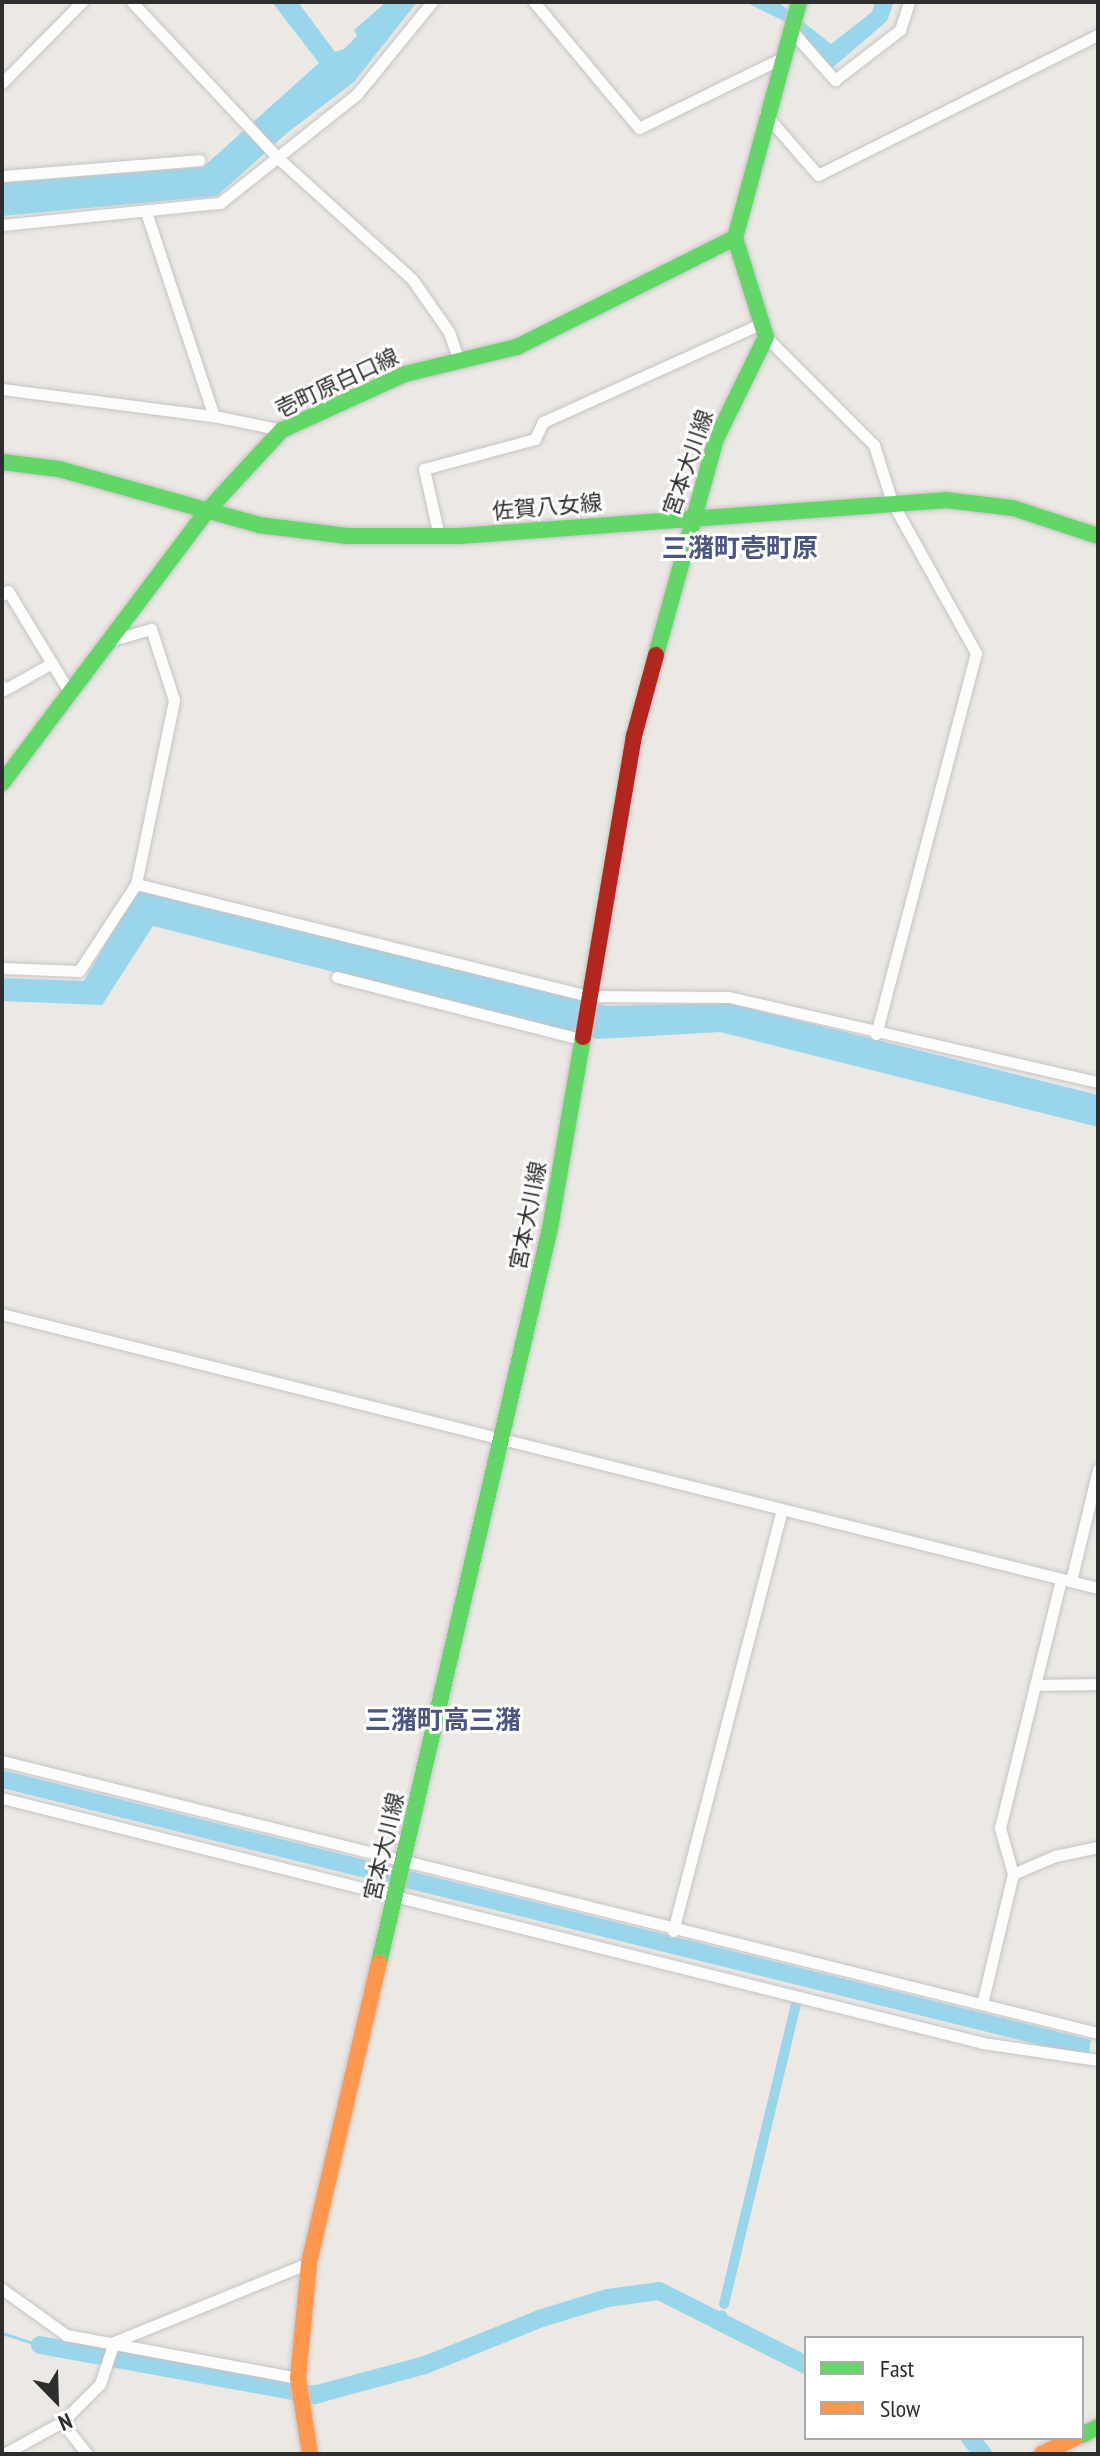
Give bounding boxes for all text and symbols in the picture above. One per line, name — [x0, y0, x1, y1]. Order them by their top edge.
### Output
street label: 壱町原白口線 — [272, 343, 402, 423]
street label: 宮本大川線 — [658, 407, 718, 519]
street label: 佐賀八女線 — [491, 489, 603, 525]
district label: 三潴町壱町原 — [662, 532, 818, 564]
street label: 宮本大川線 — [505, 1159, 551, 1273]
district label: 三潴町高三潴 — [365, 1704, 521, 1736]
street label: 宮本大川線 — [359, 1790, 409, 1904]
legend — [804, 2336, 1084, 2440]
text: Fast — [880, 2353, 914, 2384]
north arrow — [16, 2360, 96, 2440]
text: Slow — [880, 2393, 920, 2424]
text: N — [54, 2407, 76, 2437]

